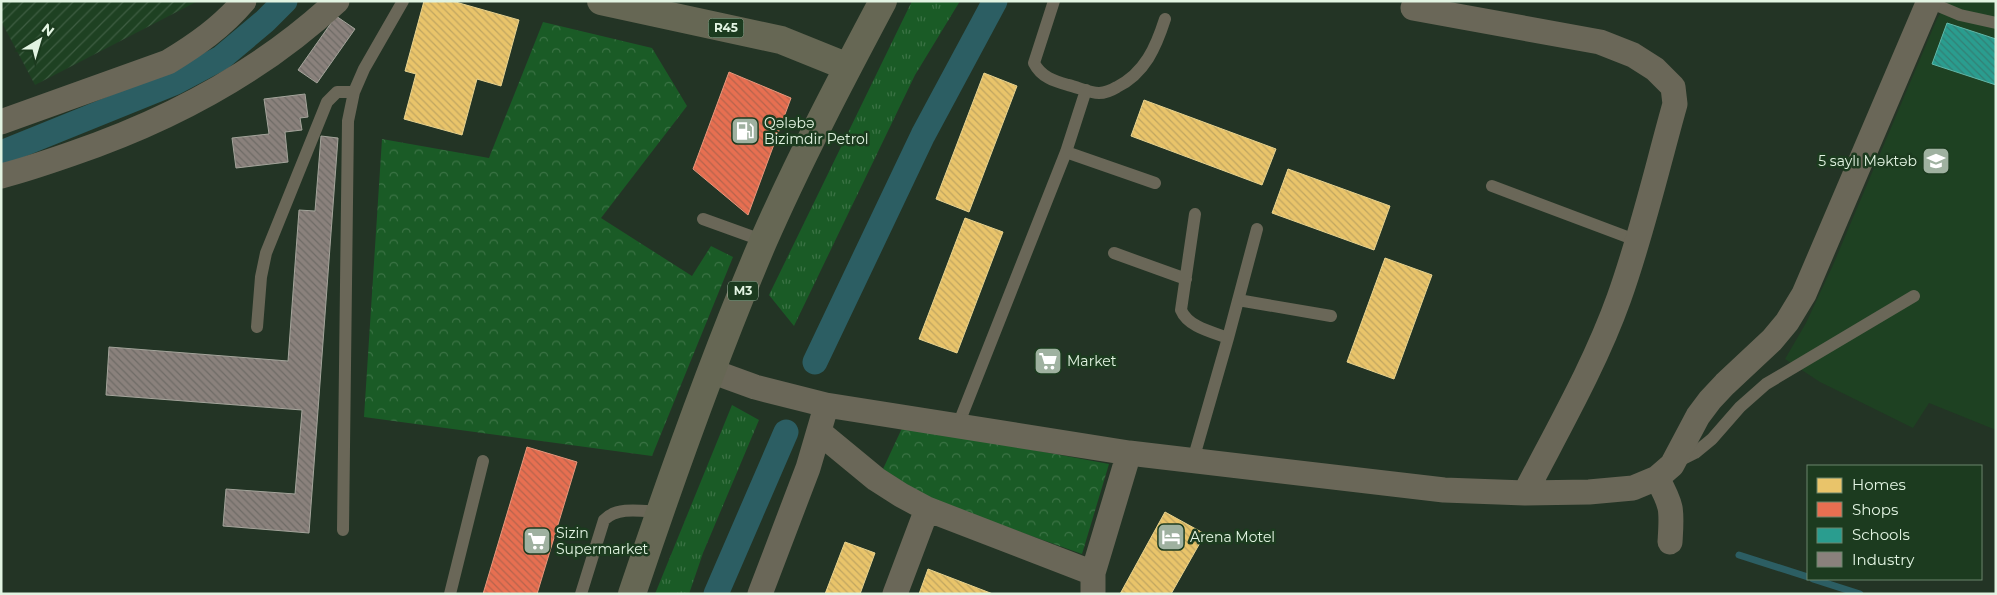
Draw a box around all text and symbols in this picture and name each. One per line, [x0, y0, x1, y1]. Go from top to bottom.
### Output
north arrow [15, 15, 65, 65]
road number: R45 [708, 18, 744, 38]
text: N [38, 19, 58, 40]
place label: Qələbə Bizimdir Petrol [764, 114, 869, 148]
fuel station icon: Qələbə Bizimdir Petrol [730, 116, 760, 146]
school or university icon: 5 saylı Məktəb [1921, 146, 1951, 176]
place label: 5 saylı Məktəb [1818, 152, 1917, 170]
road number: M3 [728, 282, 758, 300]
supermarket icon: Market [1033, 346, 1063, 376]
place label: Market [1067, 352, 1117, 370]
legend [1807, 465, 1982, 580]
text: Homes [1852, 475, 1906, 494]
text: Shops [1852, 500, 1898, 519]
hotel icon: Arena Motel [1156, 522, 1186, 552]
place label: Sizin Supermarket [556, 524, 649, 558]
text: Schools [1852, 525, 1910, 544]
supermarket icon: Sizin Supermarket [522, 526, 552, 556]
place label: Arena Motel [1190, 528, 1275, 546]
text: Industry [1852, 550, 1915, 569]

